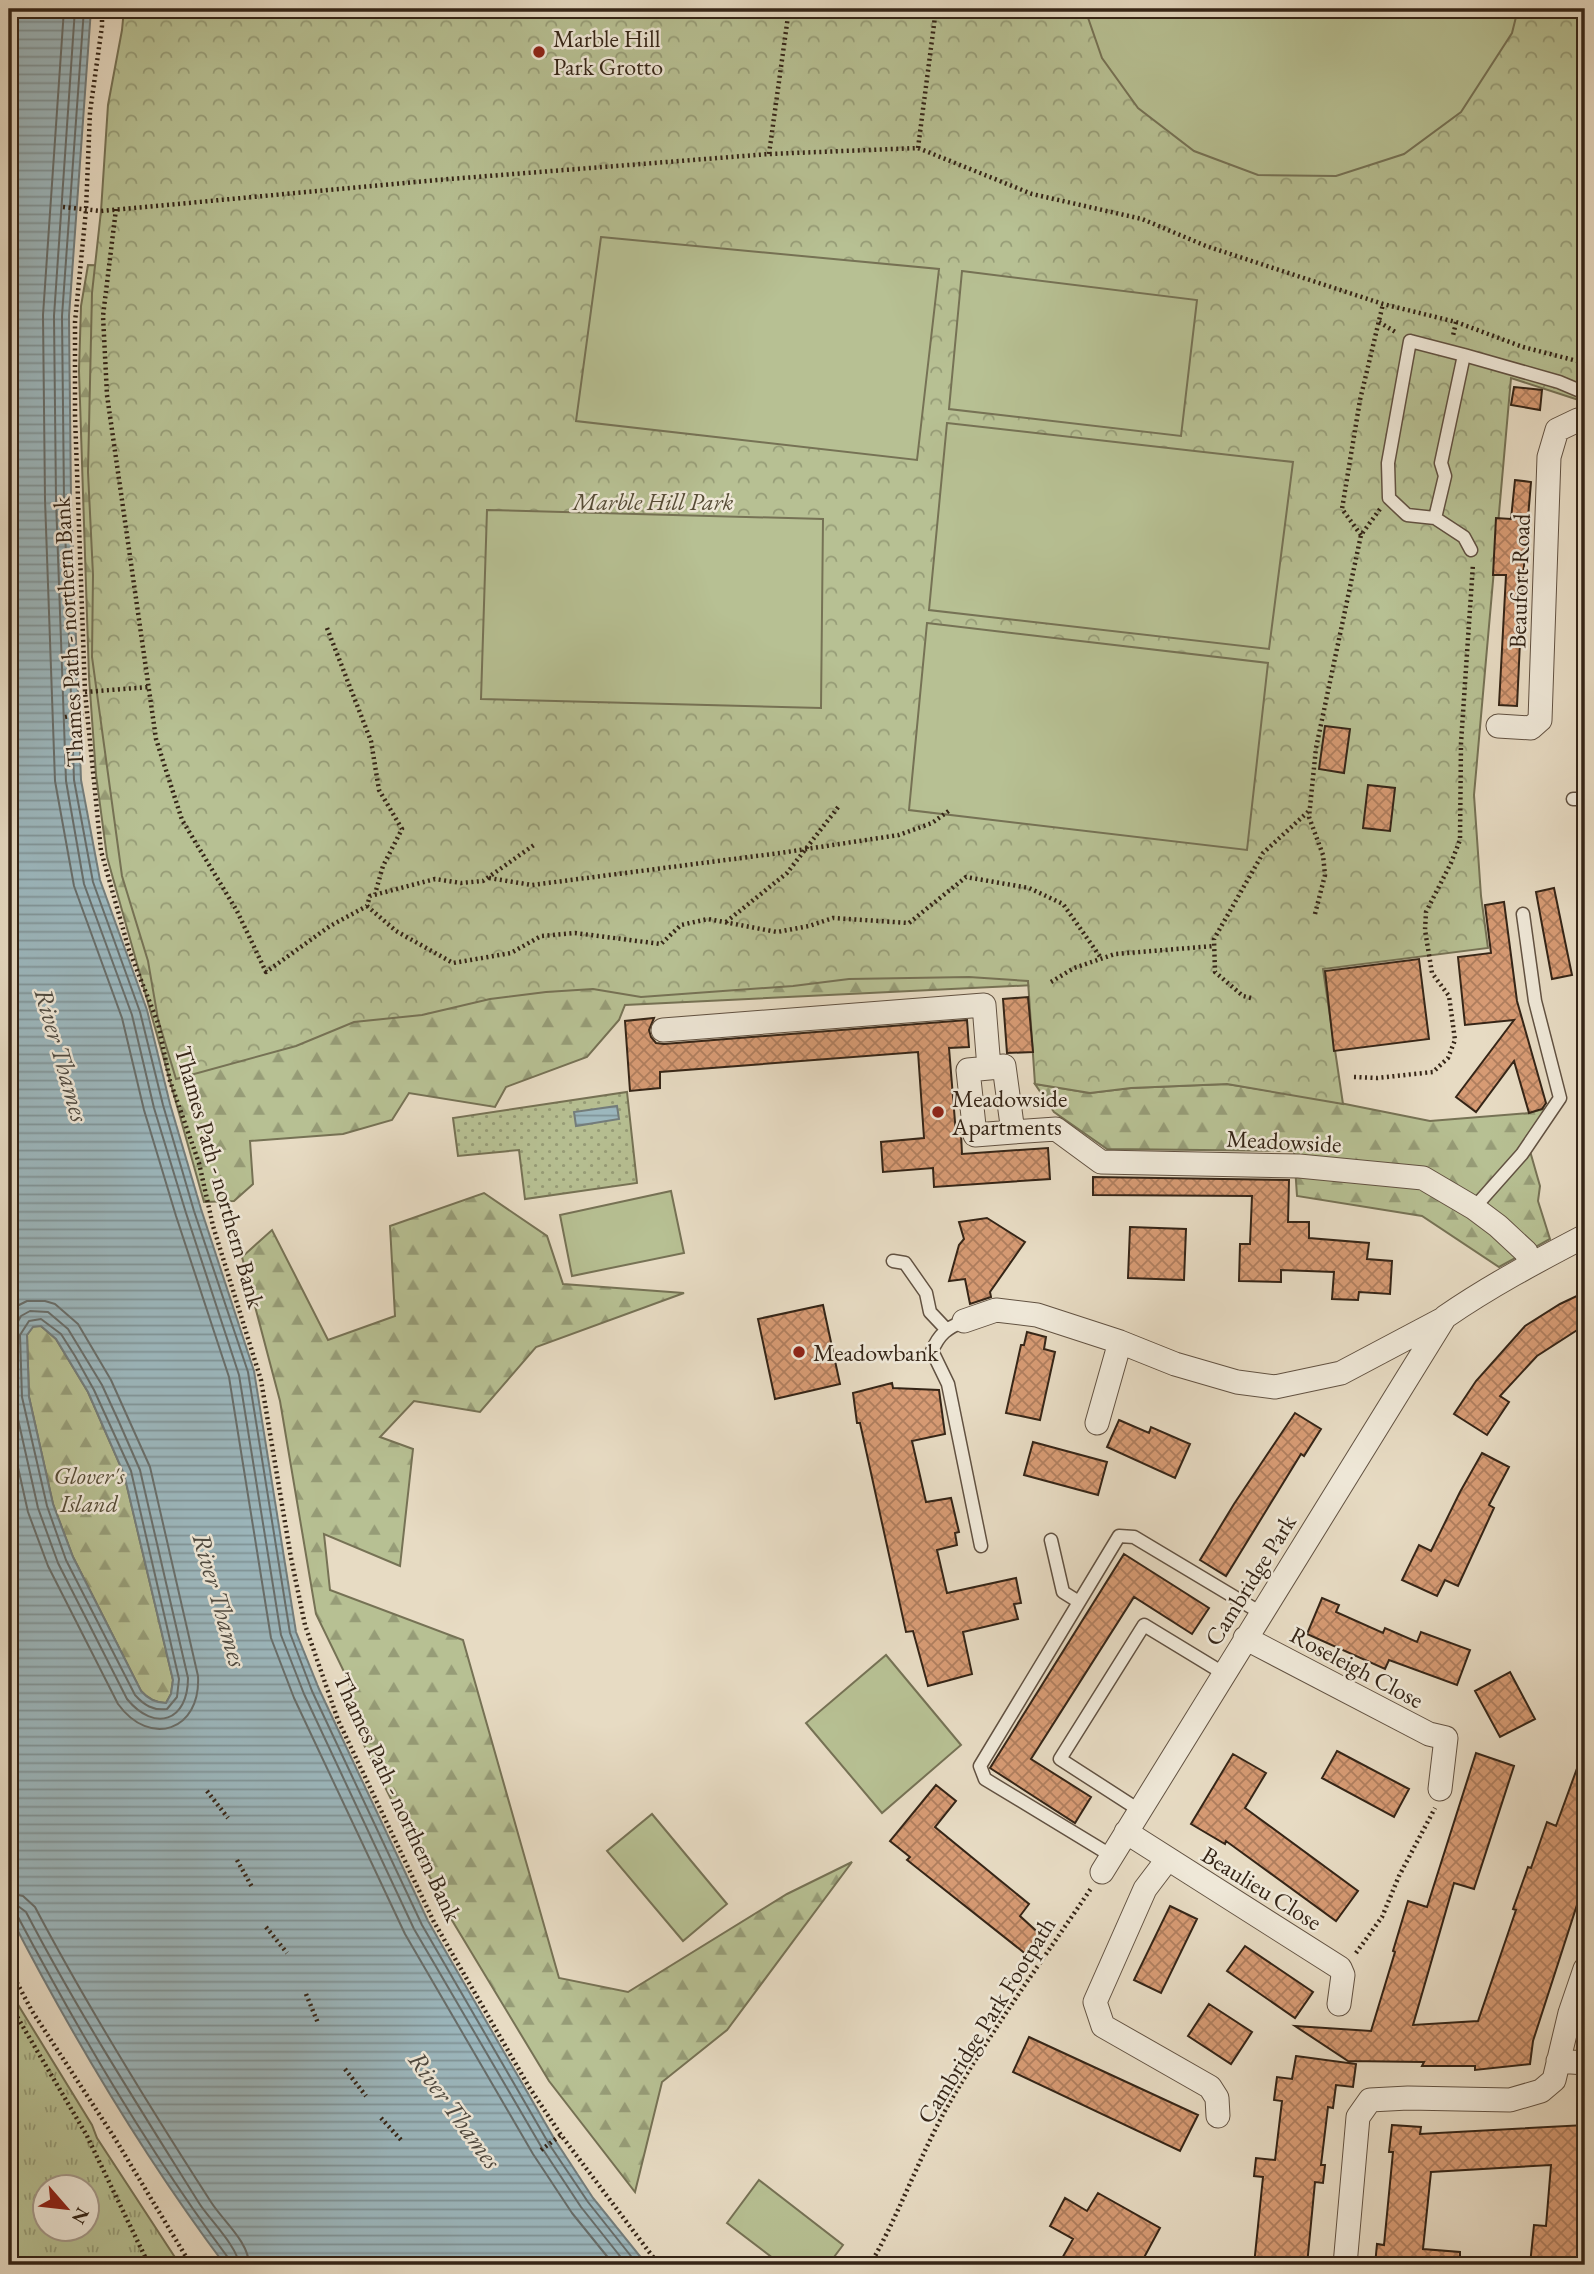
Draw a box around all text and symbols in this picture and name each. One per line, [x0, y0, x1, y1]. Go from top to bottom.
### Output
place label: Marble Hill Park Grotto [553, 23, 663, 82]
marker: Marble Hill Park Grotto [531, 44, 547, 60]
park label: Marble Hill Park [571, 486, 733, 517]
street label: Thames Path - northern Bank [45, 495, 91, 768]
street label: Beaufort Road [1501, 512, 1537, 649]
water label: River Thames [27, 984, 98, 1127]
street label: Thames Path - northern Bank [168, 1042, 272, 1312]
place label: Meadowside Apartments [951, 1083, 1067, 1142]
marker: Meadowside Apartments [930, 1104, 946, 1120]
street label: Meadowside [1226, 1123, 1342, 1159]
place label: Meadowbank [813, 1337, 939, 1368]
marker: Meadowbank [791, 1344, 807, 1360]
park label: Glover's Island [53, 1460, 125, 1519]
street label: Cambridge Park [1197, 1508, 1303, 1651]
water label: River Thames [185, 1529, 256, 1672]
street label: Roseleigh Close [1285, 1619, 1429, 1715]
street label: Thames Path - northern Bank [327, 1668, 470, 1927]
street label: Beaulieu Close [1196, 1839, 1328, 1937]
street label: Cambridge Park Footpath [910, 1911, 1062, 2129]
water label: River Thames [401, 2044, 510, 2176]
north arrow [32, 2172, 102, 2242]
text: N [66, 2203, 95, 2229]

